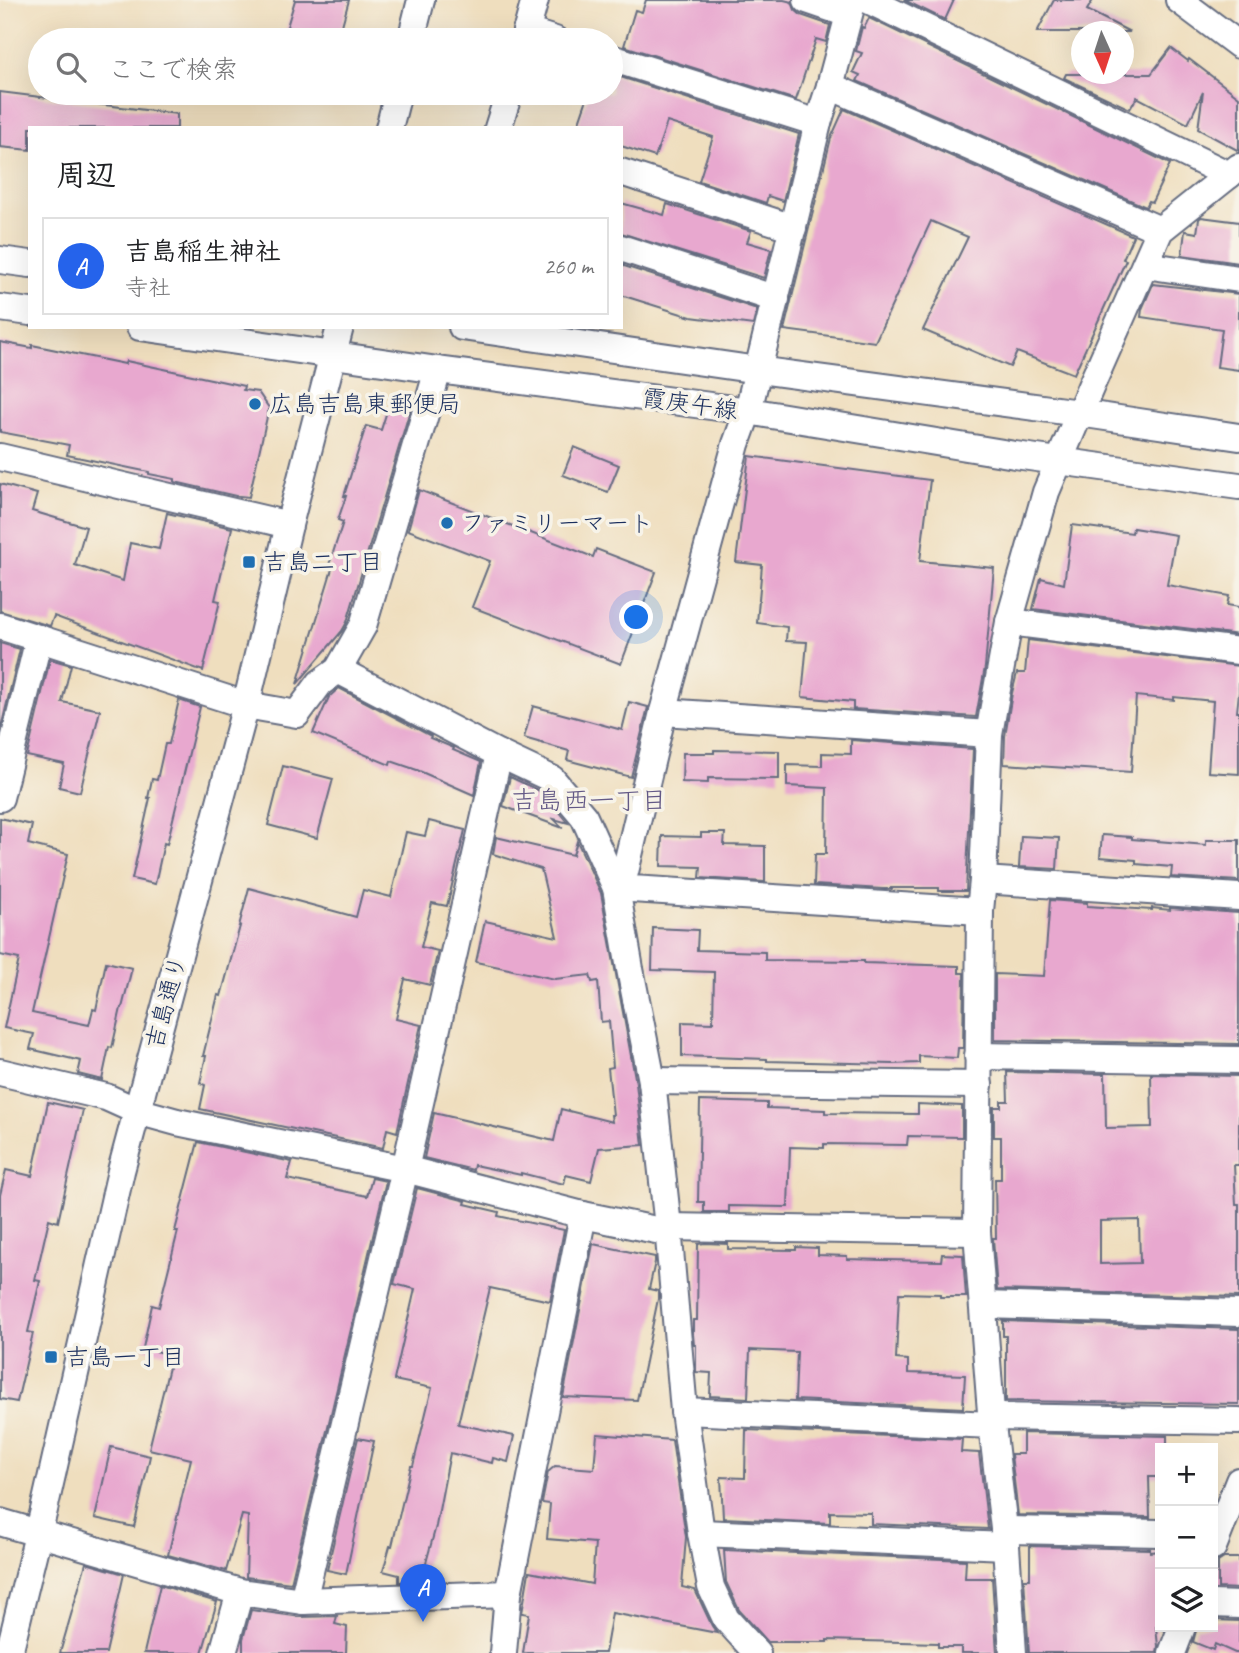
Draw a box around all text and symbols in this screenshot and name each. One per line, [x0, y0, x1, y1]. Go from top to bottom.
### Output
north arrow [1071, 21, 1134, 84]
search box [28, 28, 623, 105]
icon: search [52, 48, 90, 86]
text: ここで検索 [108, 53, 238, 86]
text: 周辺 [56, 156, 116, 194]
text: 吉島稲生神社 [125, 235, 281, 268]
text: A [75, 252, 87, 281]
text: 260 m [544, 252, 593, 281]
text: 寺社 [125, 273, 171, 302]
street label: 霞庚午線 [640, 382, 740, 426]
place label: 広島吉島東郵便局 [269, 389, 461, 419]
marker: 広島吉島東郵便局 [247, 396, 263, 412]
place label: ファミリーマート [461, 508, 653, 538]
marker: ファミリーマート [439, 515, 455, 531]
place label: 吉島二丁目 [263, 547, 383, 577]
marker: 吉島二丁目 [241, 554, 257, 570]
your location [619, 600, 653, 634]
district label: 吉島西一丁目 [511, 784, 667, 817]
street label: 吉島通り [139, 952, 193, 1052]
place label: 吉島一丁目 [65, 1342, 185, 1372]
marker: 吉島一丁目 [43, 1349, 59, 1365]
map controls [1155, 1443, 1218, 1632]
button: + [1155, 1443, 1218, 1506]
button: − [1155, 1506, 1218, 1569]
pin: A [400, 1564, 446, 1622]
button: layers [1155, 1569, 1218, 1632]

